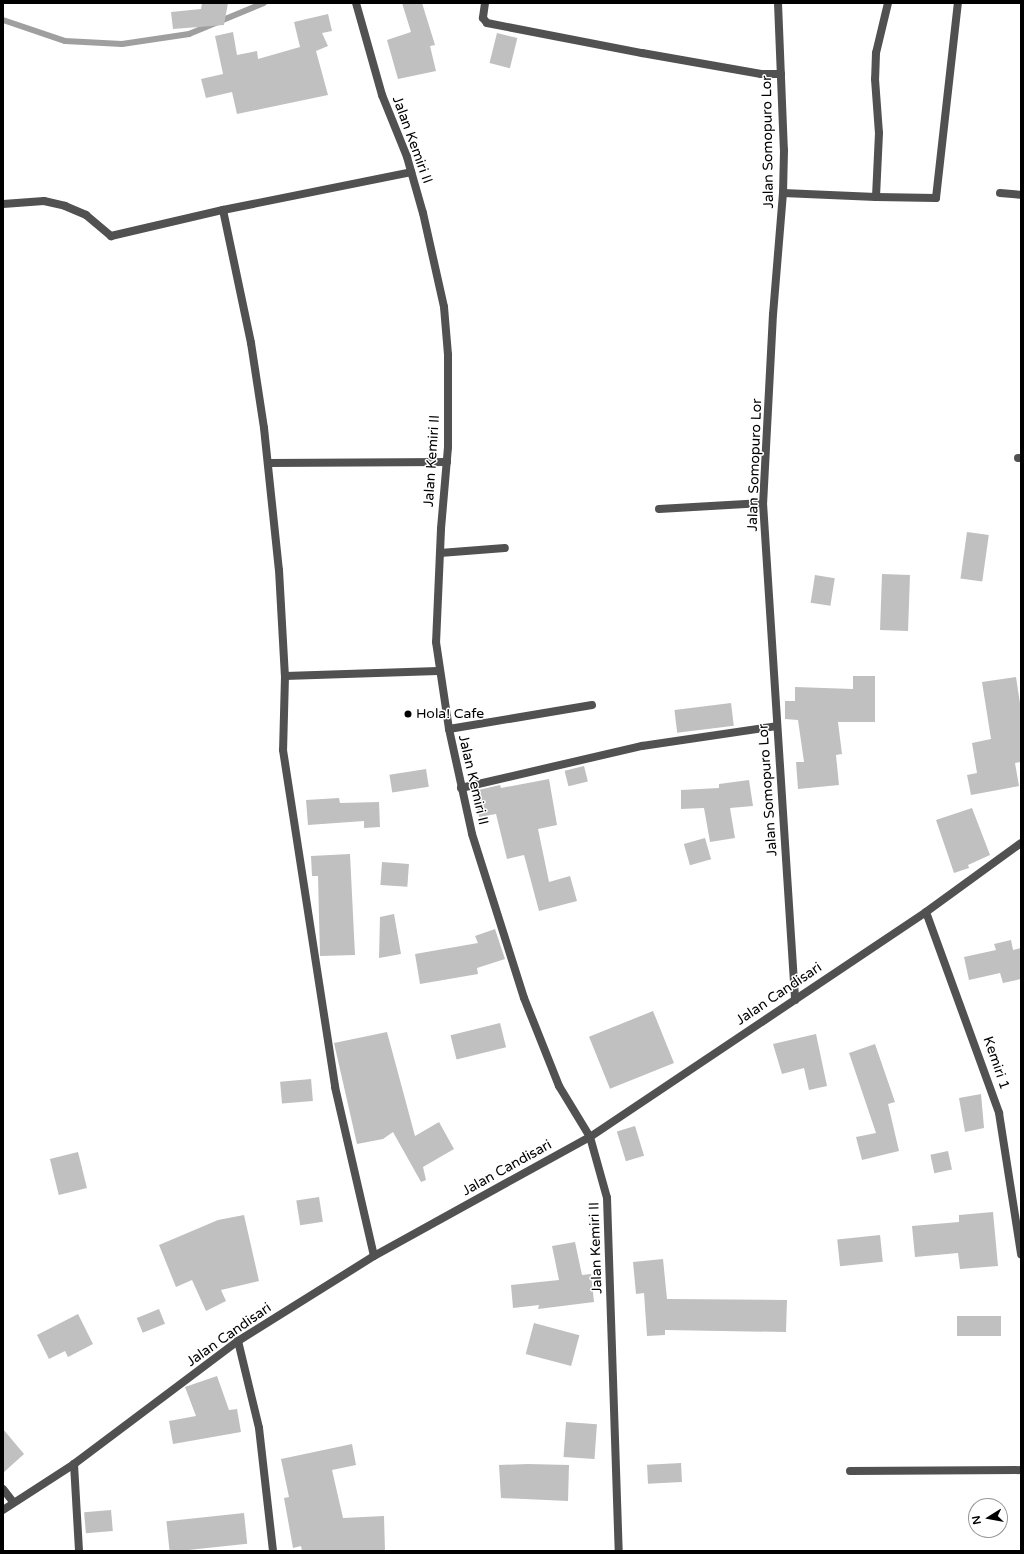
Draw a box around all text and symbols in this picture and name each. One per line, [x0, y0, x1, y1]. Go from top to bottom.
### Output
street label: Jalan Somopuro Lor [758, 75, 778, 209]
street label: Jalan Kemiri II [388, 94, 436, 186]
street label: Jalan Somopuro Lor [744, 398, 766, 532]
street label: Jalan Kemiri II [420, 415, 444, 507]
place label: Hola! Cafe [416, 706, 484, 722]
marker: Hola! Cafe [403, 709, 413, 719]
street label: Jalan Somopuro Lor [755, 723, 781, 857]
street label: Jalan Kemiri II [454, 733, 492, 827]
street label: Jalan Candisari [733, 959, 825, 1029]
street label: Kemiri 1 [979, 1034, 1013, 1092]
street label: Jalan Candisari [459, 1136, 555, 1200]
street label: Jalan Kemiri II [586, 1202, 606, 1294]
street label: Jalan Candisari [183, 1299, 275, 1371]
north arrow [968, 1498, 1008, 1538]
text: N [969, 1515, 984, 1526]

